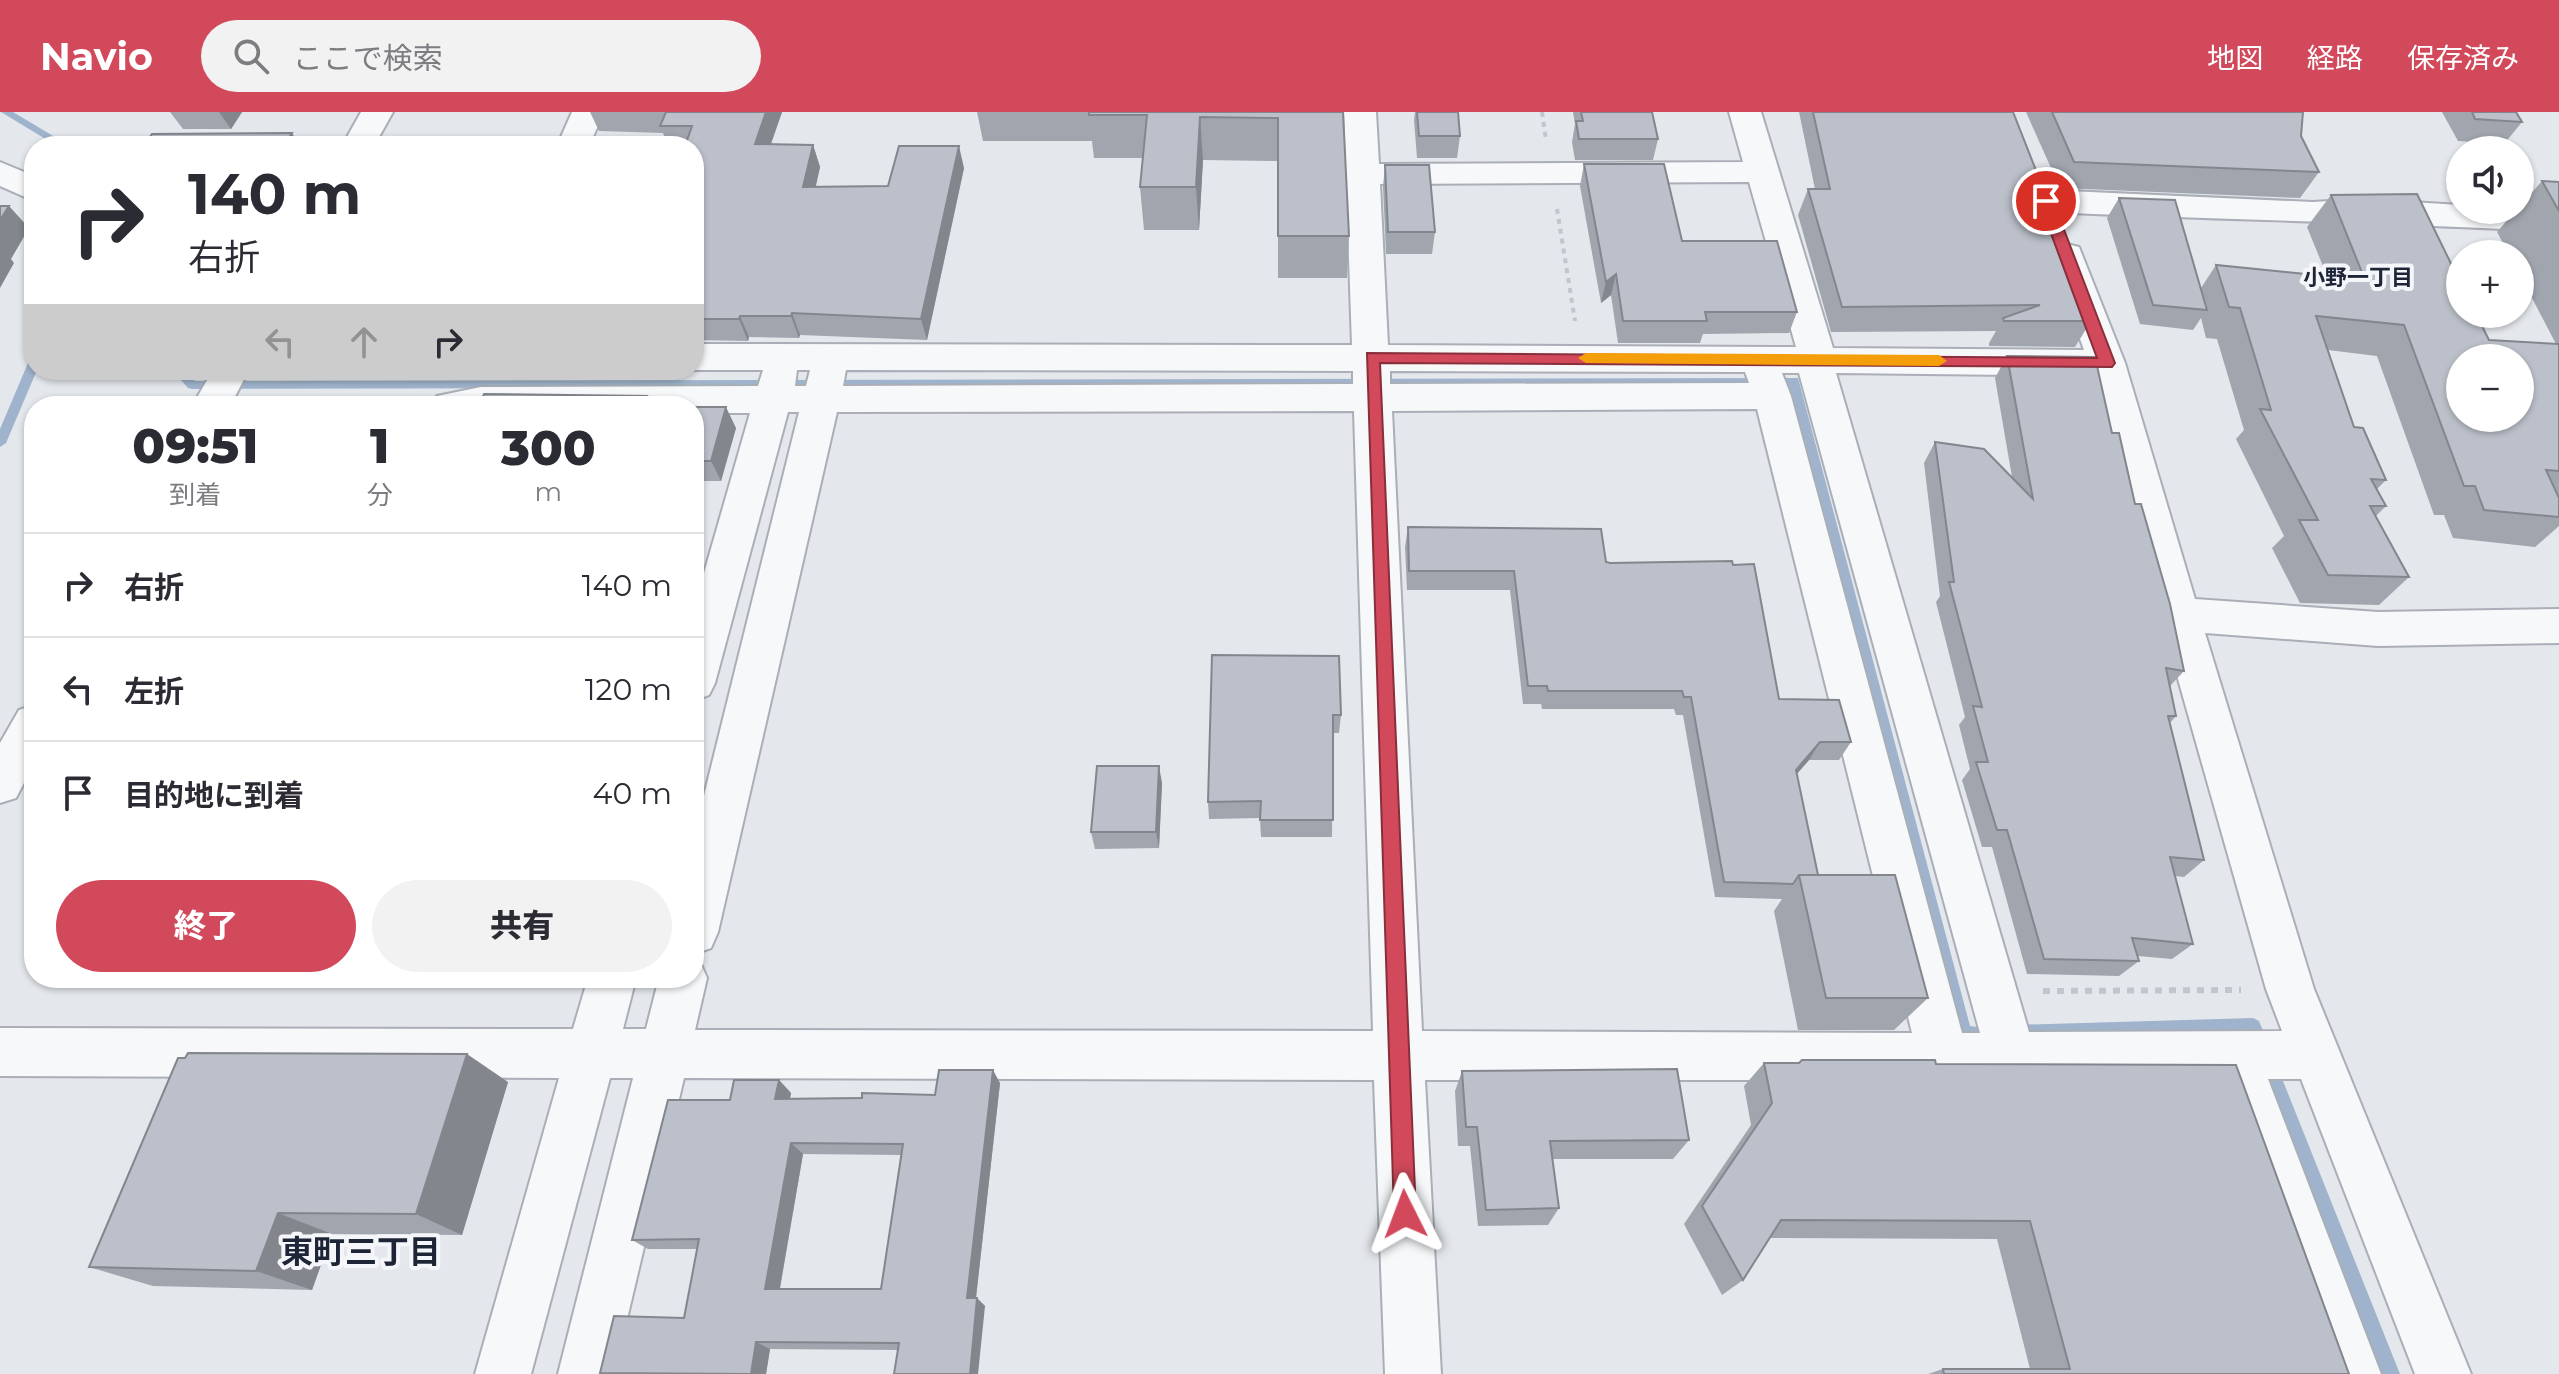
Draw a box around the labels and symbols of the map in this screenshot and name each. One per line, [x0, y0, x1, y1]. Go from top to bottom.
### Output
pin [2012, 167, 2080, 235]
district label: 小野一丁目 [2303, 264, 2413, 291]
position arrow [1363, 1172, 1447, 1256]
district label: 東町三丁目 [281, 1232, 441, 1271]

